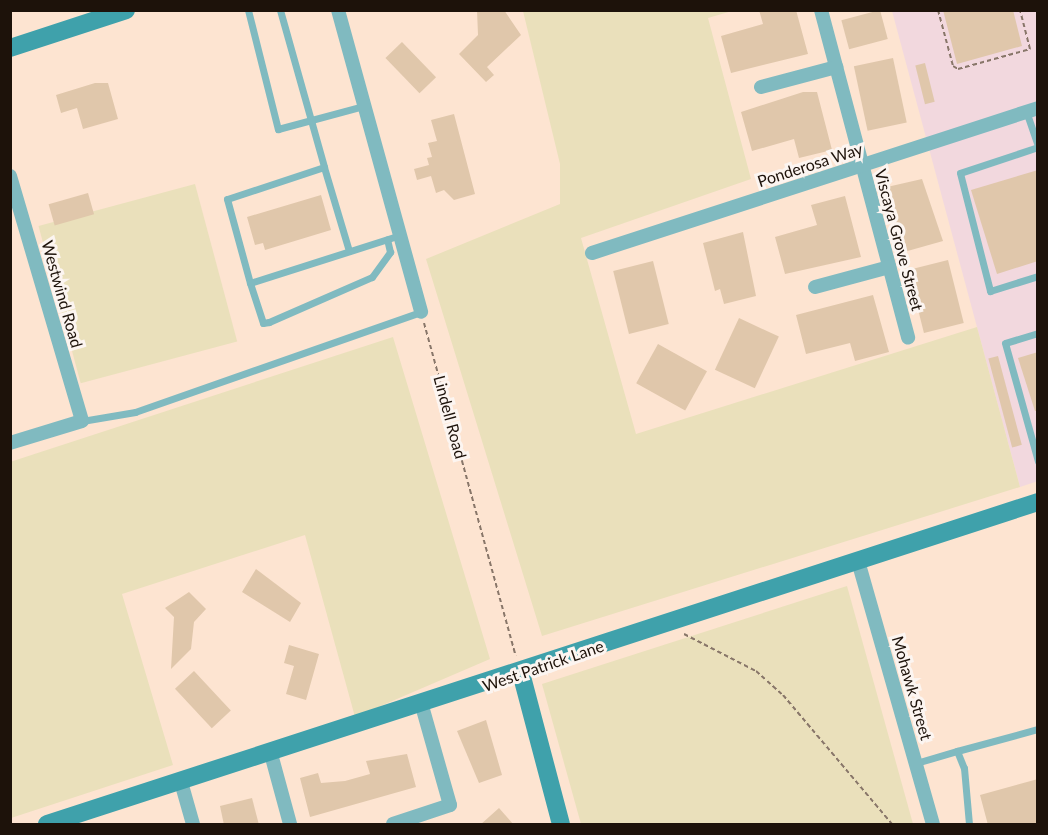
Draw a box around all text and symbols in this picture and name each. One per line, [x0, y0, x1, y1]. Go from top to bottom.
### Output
street label: Ponderosa Way [755, 139, 865, 191]
street label: Viscaya Grove Street [871, 167, 927, 313]
street label: Westwind Road [38, 238, 86, 350]
street label: Lindell Road [430, 373, 470, 461]
street label: Mohawk Street [888, 634, 936, 742]
street label: West Patrick Lane [480, 636, 606, 696]

